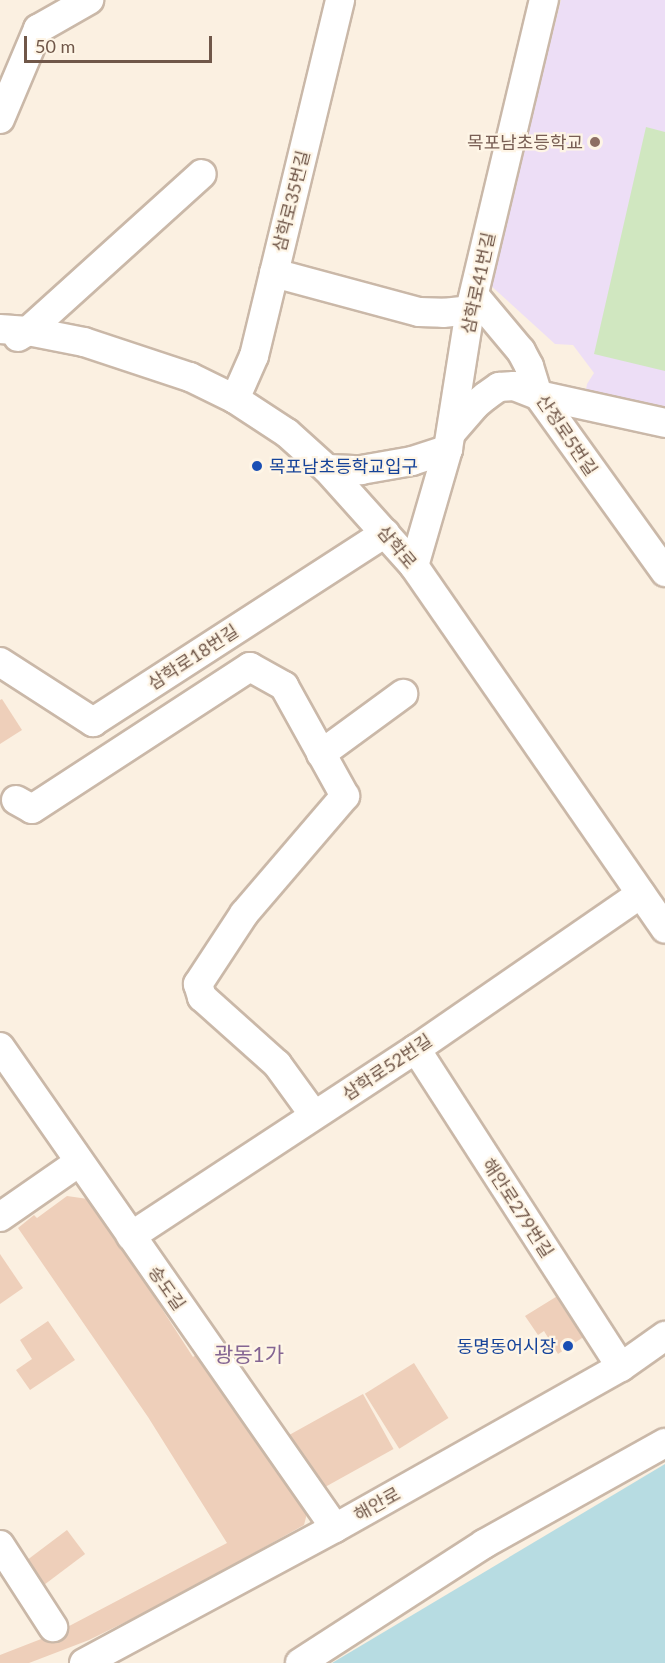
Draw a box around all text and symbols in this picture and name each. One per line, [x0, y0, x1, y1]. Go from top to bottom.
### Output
scale bar [27, 24, 214, 62]
text: 50 m [35, 35, 75, 57]
place label: 목포남초등학교 [467, 131, 583, 153]
marker: 목포남초등학교 [588, 135, 602, 149]
street label: 삼학로35번길 [268, 148, 314, 254]
street label: 삼학로41번길 [457, 230, 499, 336]
street label: 산정로5번길 [532, 390, 602, 480]
place label: 목포남초등학교입구 [269, 455, 418, 477]
marker: 목포남초등학교입구 [250, 459, 264, 473]
street label: 삼학로 [373, 521, 421, 573]
street label: 삼학로18번길 [144, 620, 242, 694]
street label: 삼학로52번길 [338, 1029, 436, 1105]
street label: 해안로279번길 [478, 1154, 558, 1262]
street label: 송도길 [144, 1261, 190, 1315]
place label: 동명동어시장 [457, 1335, 556, 1357]
marker: 동명동어시장 [561, 1339, 575, 1353]
district label: 광동1가 [214, 1341, 284, 1367]
street label: 해안로 [350, 1483, 404, 1525]

